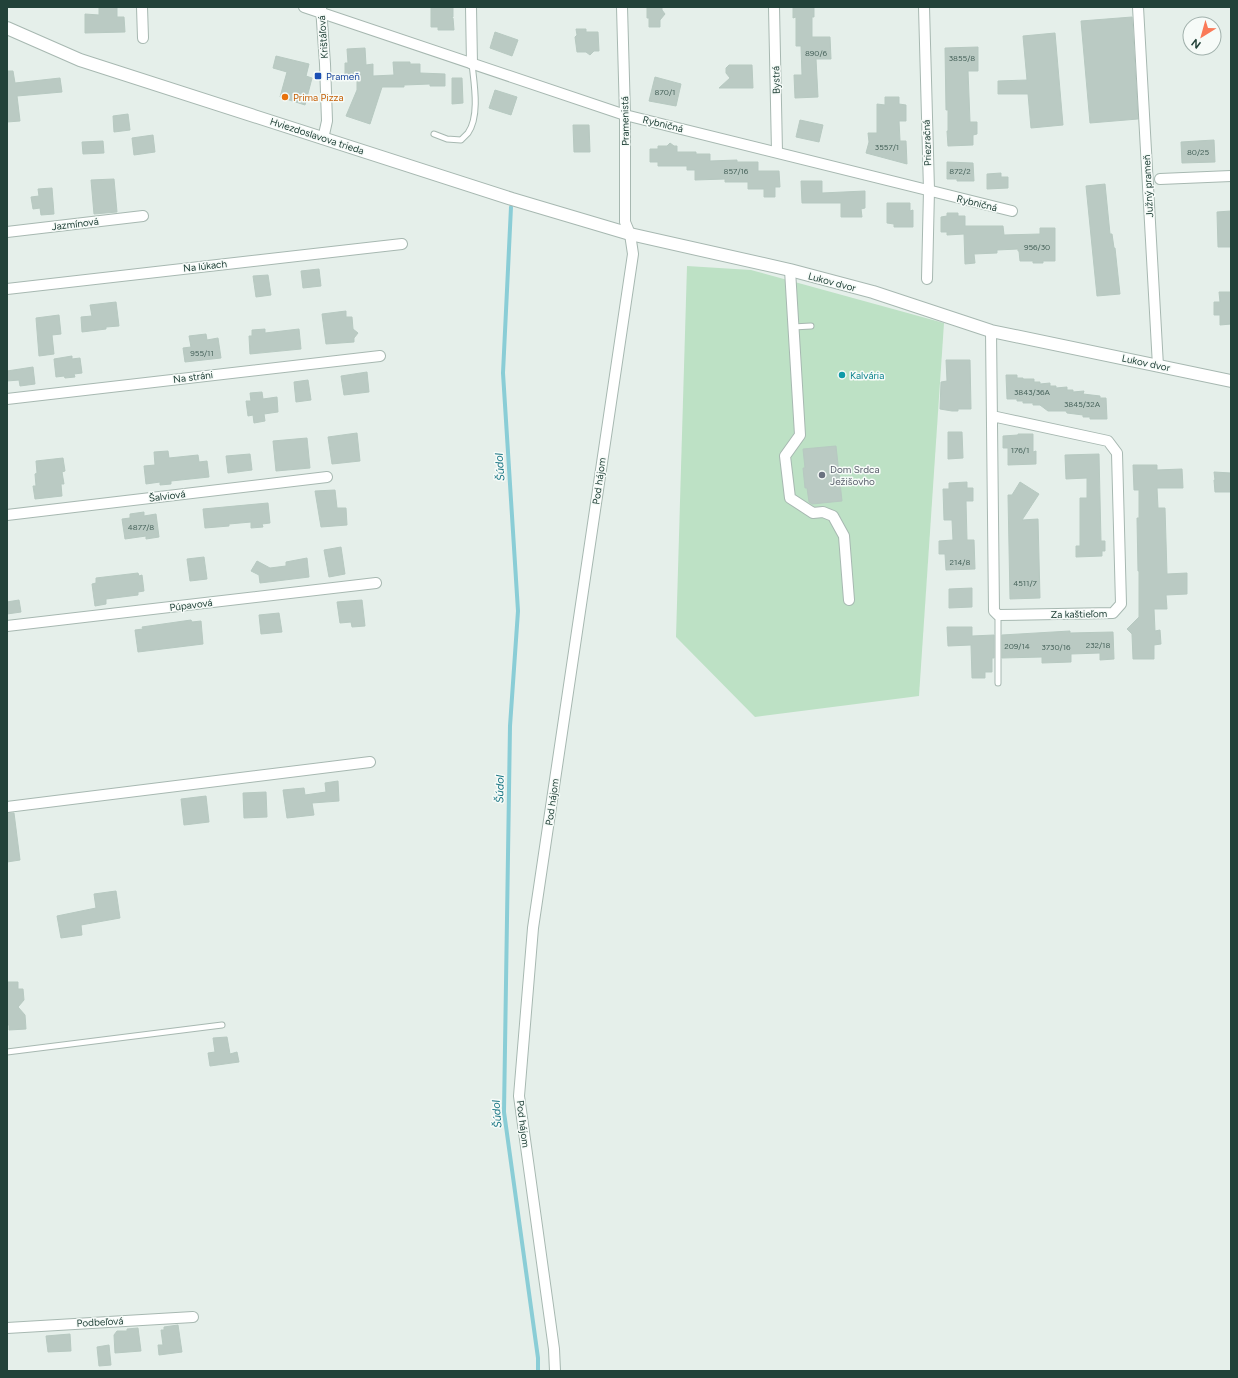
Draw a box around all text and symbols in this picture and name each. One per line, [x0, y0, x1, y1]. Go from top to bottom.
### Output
street label: Krištáľová [315, 15, 331, 59]
north arrow [1182, 16, 1222, 56]
text: N [1189, 36, 1204, 51]
house number: 890/6 [805, 48, 828, 58]
house number: 3855/8 [949, 53, 975, 63]
street label: Bystrá [769, 66, 783, 94]
place label: Prameň [326, 70, 360, 83]
marker: Prameň [313, 71, 323, 81]
house number: 870/1 [655, 87, 675, 97]
place label: Prima Pizza [293, 91, 344, 104]
marker: Prima Pizza [280, 92, 290, 102]
street label: Pramenistá [618, 96, 632, 146]
street label: Rybničná [641, 113, 685, 135]
street label: Hviezdoslavova trieda [268, 115, 366, 157]
street label: Priezračná [920, 120, 934, 166]
house number: 3557/1 [875, 142, 899, 152]
house number: 80/25 [1187, 147, 1210, 157]
street label: Južný prameň [1140, 154, 1156, 218]
house number: 857/16 [724, 166, 749, 176]
house number: 872/2 [949, 166, 971, 176]
street label: Rybničná [955, 192, 999, 214]
street label: Jazmínová [51, 215, 99, 233]
house number: 956/30 [1024, 242, 1050, 252]
street label: Na lúkach [182, 257, 228, 275]
street label: Lukov dvor [807, 269, 858, 295]
house number: 955/11 [190, 348, 214, 358]
street label: Lukov dvor [1121, 352, 1172, 375]
street label: Na stráni [172, 368, 214, 386]
place label: Kalvária [850, 369, 884, 382]
marker: Kalvária [837, 370, 847, 380]
house number: 3843/36A [1014, 387, 1051, 397]
house number: 3845/32A [1064, 399, 1101, 409]
house number: 176/1 [1011, 445, 1029, 455]
water label: Šúdol [491, 452, 507, 482]
street label: Pod hájom [589, 457, 609, 505]
place label: Dom Srdca Ježišovho [830, 463, 880, 488]
marker: Dom Srdca Ježišovho [817, 470, 827, 480]
street label: Šalviová [148, 487, 186, 505]
house number: 4877/8 [128, 522, 154, 532]
house number: 214/8 [950, 557, 970, 567]
house number: 4511/7 [1013, 578, 1037, 588]
street label: Púpavová [169, 596, 213, 614]
street label: Za kaštieľom [1051, 607, 1107, 621]
house number: 232/18 [1086, 640, 1110, 650]
house number: 209/14 [1004, 641, 1030, 651]
house number: 3730/16 [1041, 642, 1071, 652]
water label: Šúdol [492, 774, 507, 803]
street label: Pod hájom [542, 778, 562, 826]
water label: Šúdol [488, 1099, 504, 1129]
street label: Pod hájom [514, 1100, 532, 1148]
street label: Podbeľová [76, 1314, 124, 1330]

